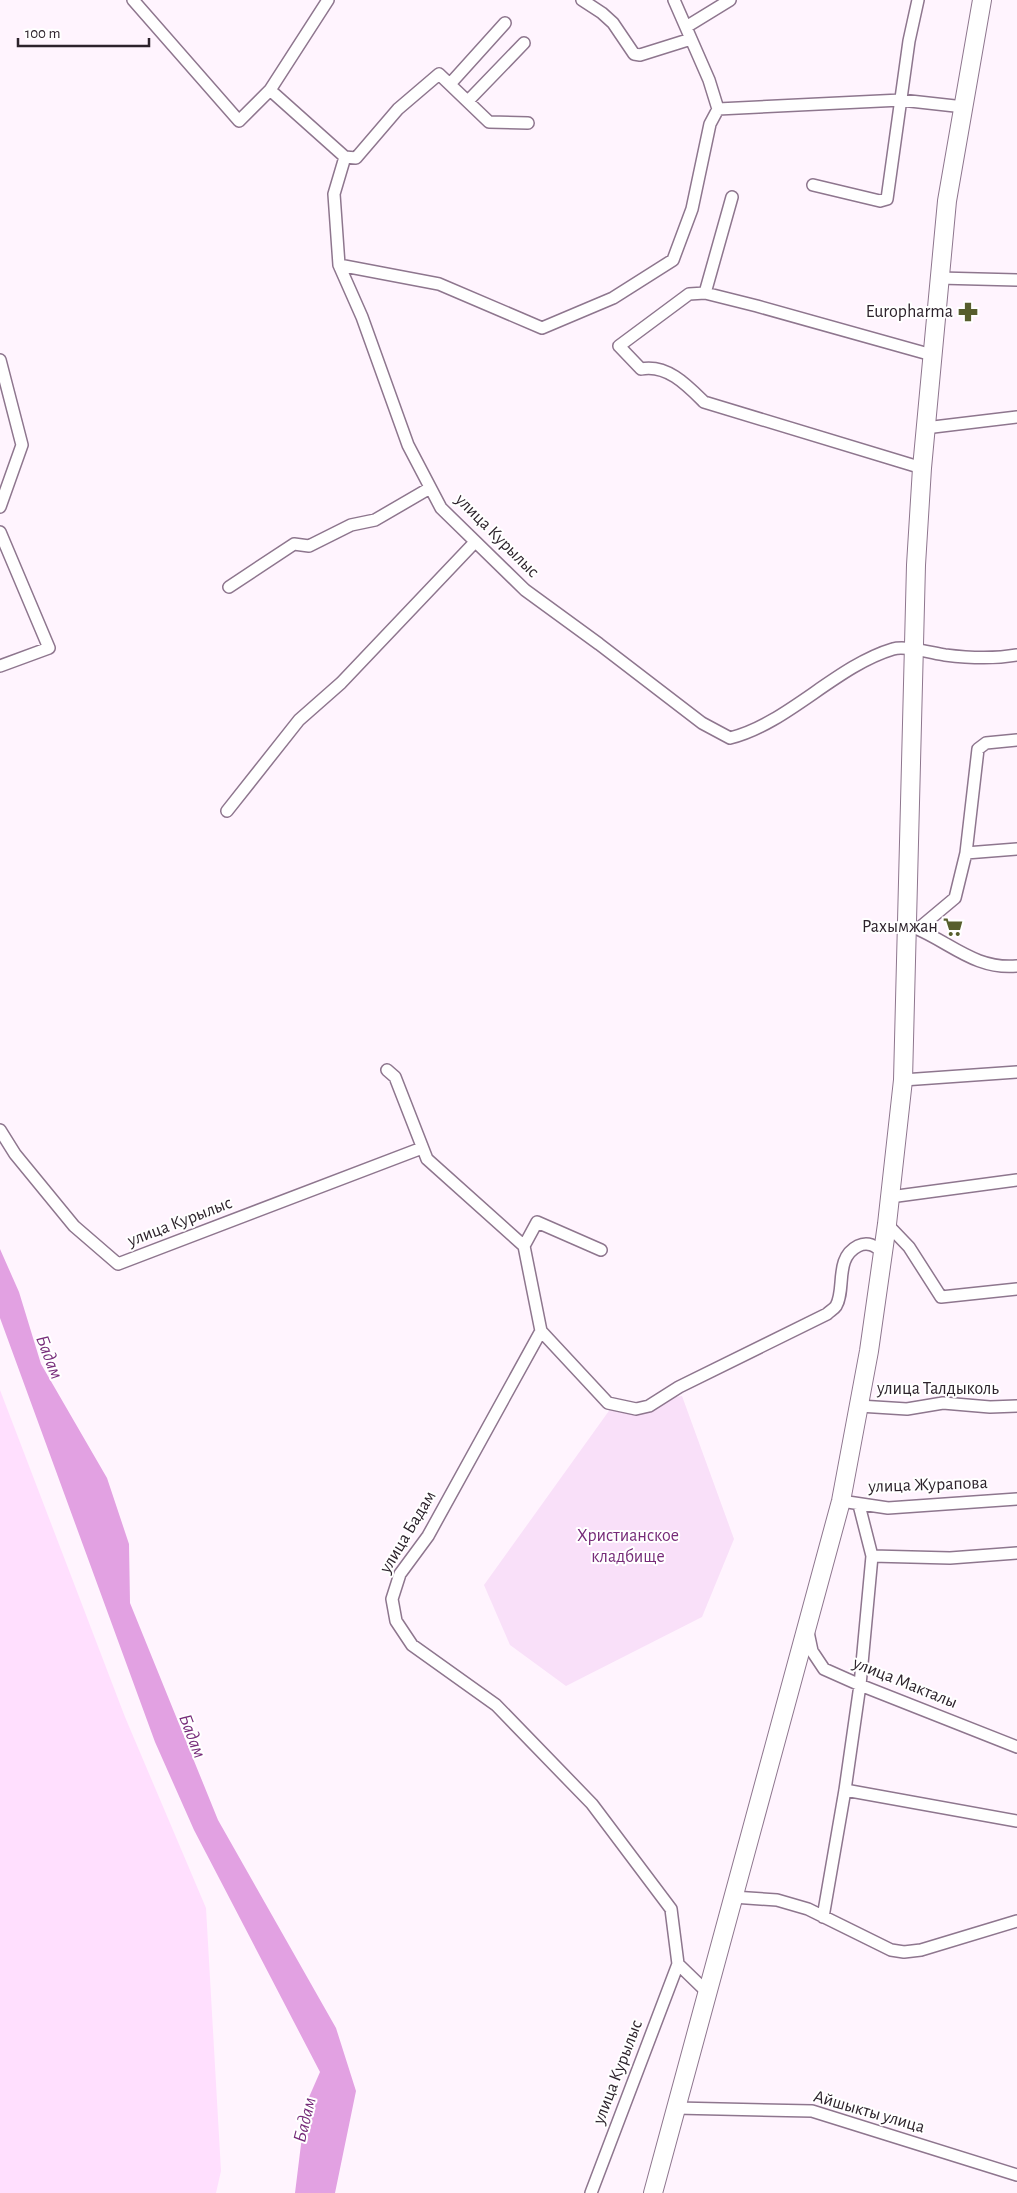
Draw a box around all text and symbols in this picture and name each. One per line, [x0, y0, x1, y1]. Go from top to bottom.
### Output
scale bar [18, 15, 149, 47]
text: 100 m [25, 26, 60, 41]
pharmacy icon: Europharma [957, 301, 979, 323]
place label: Europharma [866, 303, 953, 321]
street label: улица Курылыс [451, 490, 542, 581]
supermarket icon: Рахымжан [942, 916, 964, 938]
place label: Рахымжан [862, 918, 938, 936]
street label: улица Курылыс [124, 1194, 235, 1251]
water label: Бадам [32, 1332, 66, 1382]
street label: улица Талдыколь [876, 1380, 999, 1398]
street label: улица Журапова [867, 1474, 988, 1496]
street label: улица Бадам [376, 1488, 440, 1577]
park label: Христианское кладбище [577, 1527, 679, 1566]
street label: улица Макталы [849, 1654, 960, 1712]
water label: Бадам [175, 1711, 209, 1761]
street label: улица Курылыс [589, 2017, 646, 2128]
street label: Айшыкты улица [811, 2088, 927, 2136]
water label: Бадам [290, 2096, 320, 2144]

